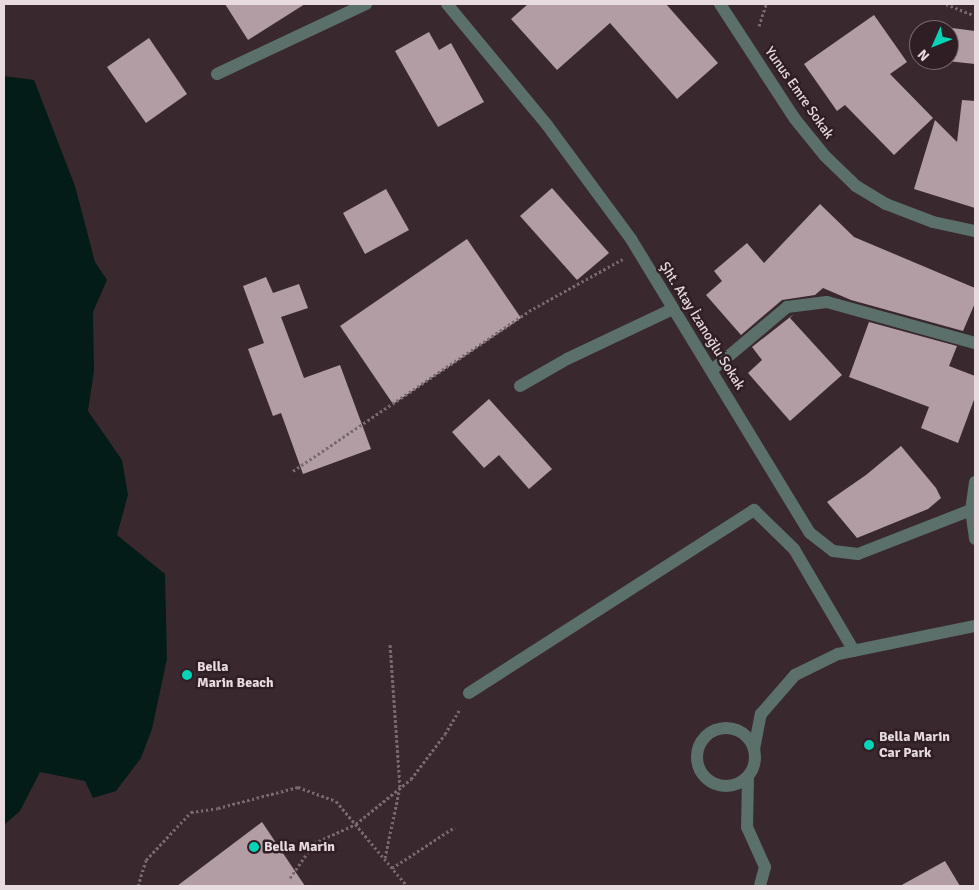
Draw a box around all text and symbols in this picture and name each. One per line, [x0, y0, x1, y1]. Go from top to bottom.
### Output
north arrow [909, 20, 959, 70]
street label: Yunus Emre Sokak [761, 44, 837, 142]
text: N [914, 46, 933, 64]
street label: Şht. Atay İzanoğlu Sokak [656, 259, 748, 393]
place label: Bella Marin Beach [197, 659, 274, 692]
marker: Bella Marin Beach [181, 669, 193, 681]
place label: Bella Marin Car Park [879, 729, 950, 762]
marker: Bella Marin Car Park [863, 739, 875, 751]
place label: Bella Marin [264, 839, 335, 855]
marker: Bella Marin [248, 841, 260, 853]

